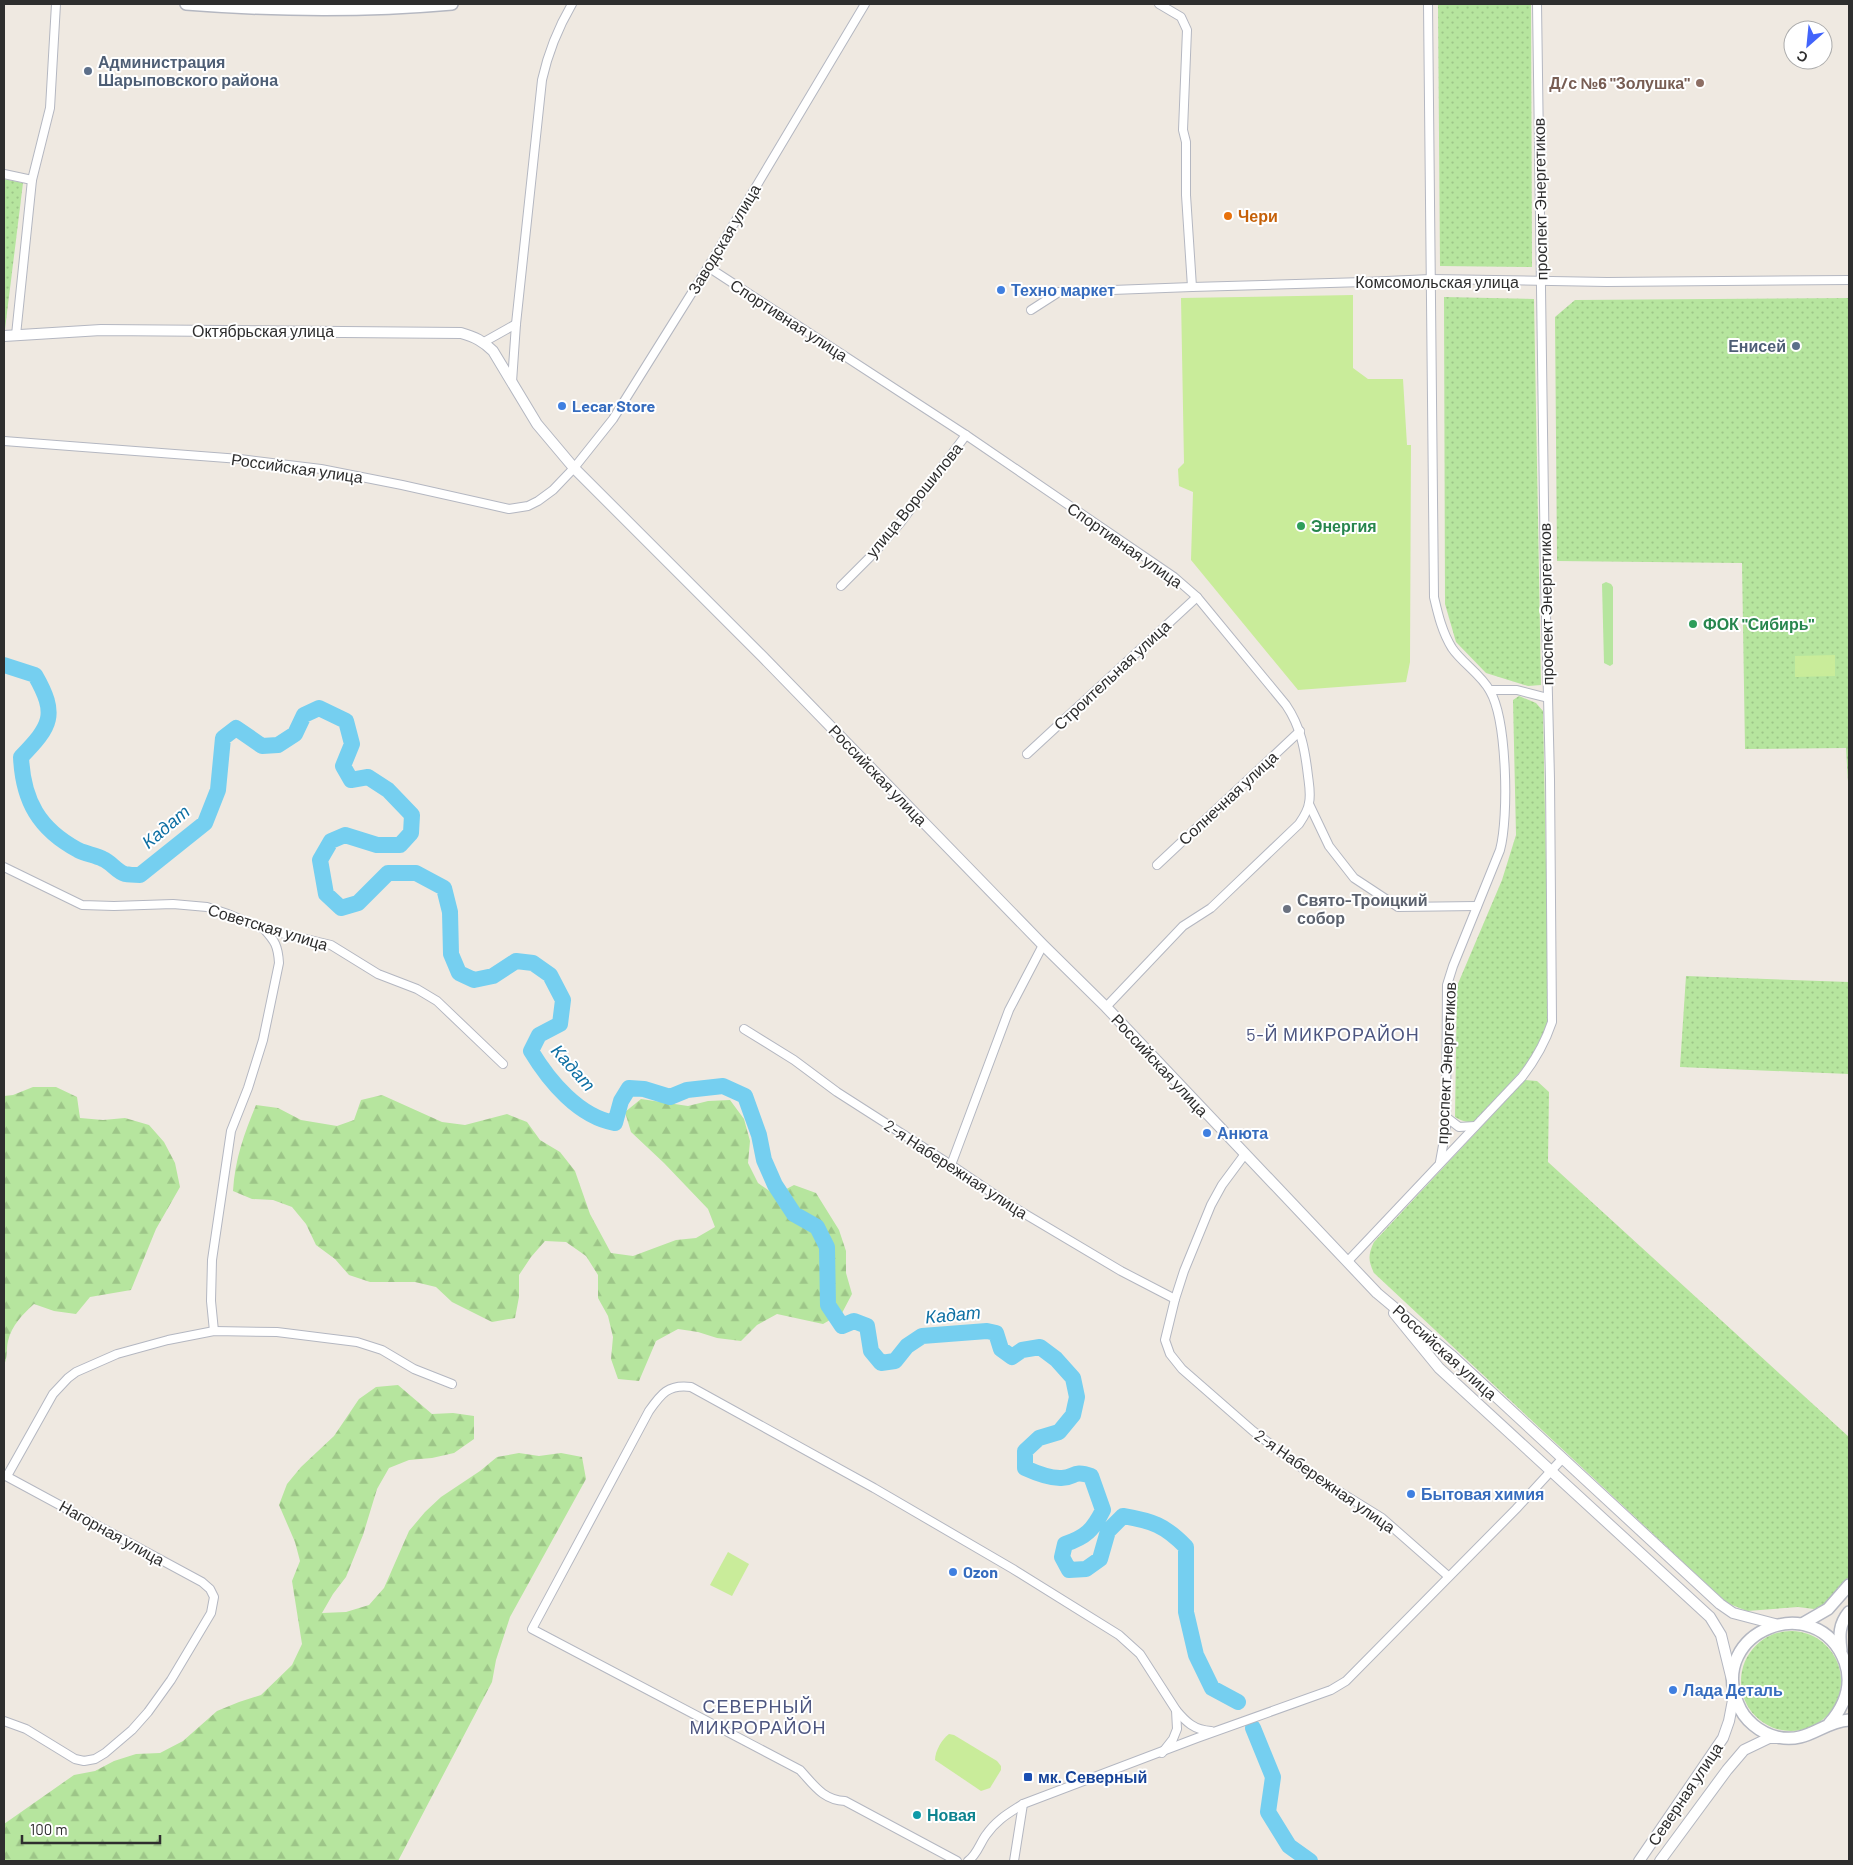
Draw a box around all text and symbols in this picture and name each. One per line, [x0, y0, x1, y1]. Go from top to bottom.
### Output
north arrow [1783, 20, 1833, 70]
text: С [1794, 47, 1810, 67]
place label: Администрация Шарыповского района [98, 52, 278, 89]
marker: Администрация Шарыповского района [82, 65, 94, 77]
place label: Д/с №6 "Золушка" [1549, 73, 1690, 92]
marker: Д/с №6 "Золушка" [1694, 77, 1706, 89]
street label: проспект Энергетиков [1529, 118, 1550, 280]
street label: Заводская улица [683, 180, 764, 297]
place label: Чери [1238, 206, 1278, 225]
marker: Чери [1222, 210, 1234, 222]
street label: Комсомольская улица [1355, 272, 1519, 291]
street label: Спортивная улица [727, 275, 852, 365]
place label: Техно маркет [1011, 280, 1115, 299]
marker: Техно маркет [995, 284, 1007, 296]
street label: Октябрьская улица [192, 321, 334, 340]
place label: Енисей [1728, 336, 1786, 355]
marker: Енисей [1790, 340, 1802, 352]
place label: Lecar Store [572, 396, 656, 415]
marker: Lecar Store [556, 400, 568, 412]
street label: улица Ворошилова [862, 438, 966, 561]
street label: Российская улица [230, 449, 364, 486]
street label: Спортивная улица [1064, 498, 1187, 591]
place label: Энергия [1311, 516, 1377, 535]
marker: Энергия [1295, 520, 1307, 532]
street label: проспект Энергетиков [1535, 523, 1556, 685]
place label: ФОК "Сибирь" [1703, 614, 1815, 633]
street label: Строительная улица [1049, 616, 1174, 734]
marker: ФОК "Сибирь" [1687, 618, 1699, 630]
street label: Российская улица [825, 720, 931, 829]
street label: Солнечная улица [1174, 747, 1281, 848]
water label: Кадат [137, 800, 194, 853]
place label: Свято-Троицкий собор [1297, 890, 1428, 927]
street label: Советская улица [206, 899, 330, 954]
marker: Свято-Троицкий собор [1281, 903, 1293, 915]
street label: проспект Энергетиков [1432, 981, 1459, 1145]
street label: Российская улица [1108, 1010, 1213, 1120]
district label: 5-Й МИКРОРАЙОН [1246, 1023, 1420, 1045]
water label: Кадат [547, 1039, 601, 1095]
street label: 2-я Набережная улица [881, 1115, 1032, 1222]
place label: Анюта [1217, 1123, 1268, 1142]
marker: Анюта [1201, 1127, 1213, 1139]
street label: Российская улица [1390, 1300, 1501, 1403]
water label: Кадат [924, 1301, 982, 1327]
street label: 2-я Набережная улица [1251, 1425, 1399, 1536]
place label: Бытовая химия [1421, 1484, 1544, 1503]
marker: Бытовая химия [1405, 1488, 1417, 1500]
street label: Нагорная улица [56, 1496, 168, 1569]
place label: Ozon [963, 1562, 998, 1581]
marker: Ozon [947, 1566, 959, 1578]
place label: Лада Деталь [1683, 1680, 1783, 1699]
marker: Лада Деталь [1667, 1684, 1679, 1696]
district label: СЕВЕРНЫЙ МИКРОРАЙОН [690, 1695, 826, 1738]
street label: Северная улица [1643, 1739, 1726, 1849]
place label: мк. Северный [1038, 1767, 1147, 1786]
marker: мк. Северный [1022, 1771, 1034, 1783]
place label: Новая [927, 1805, 976, 1824]
marker: Новая [911, 1809, 923, 1821]
scale bar [22, 1812, 160, 1844]
text: 100 m [30, 1820, 68, 1838]

